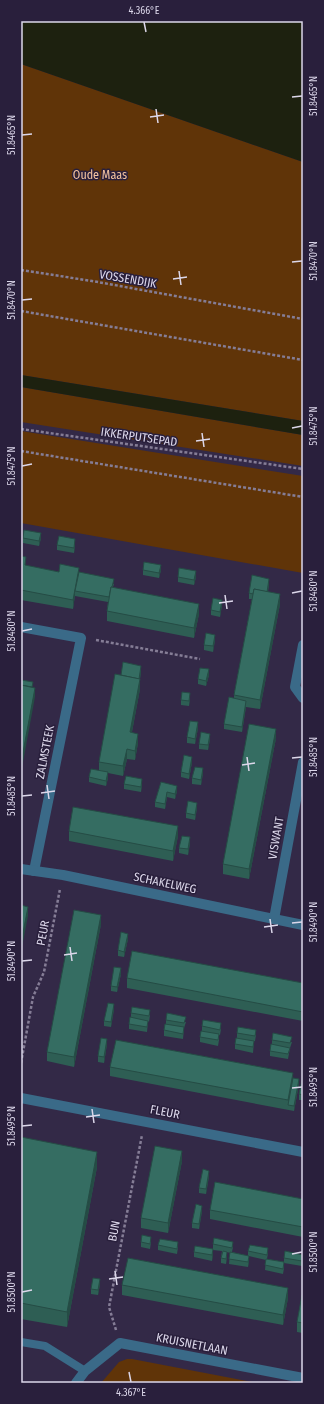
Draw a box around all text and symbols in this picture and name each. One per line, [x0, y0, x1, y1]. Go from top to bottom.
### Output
text: 4.366°E [129, 5, 160, 17]
text: 51.8465°N [308, 76, 320, 116]
text: 51.8465°N [6, 115, 18, 155]
park label: Oude Maas [73, 168, 127, 182]
text: 51.8470°N [308, 241, 320, 281]
street label: VOSSENDIJK [98, 267, 158, 291]
text: 51.8470°N [6, 280, 18, 320]
text: 51.8475°N [308, 407, 320, 445]
street label: IKKERPUTSEPAD [100, 425, 178, 449]
text: 51.8475°N [6, 447, 18, 485]
text: 51.8480°N [308, 571, 320, 611]
text: 51.8480°N [6, 611, 18, 651]
street label: ZALMSTEEK [33, 723, 57, 780]
text: 51.8485°N [308, 737, 320, 777]
text: 51.8485°N [6, 776, 18, 816]
street label: VISWANT [265, 815, 287, 861]
street label: SCHAKELWEG [132, 870, 198, 897]
text: 51.8490°N [308, 902, 320, 942]
street label: PEUR [34, 919, 52, 947]
text: 51.8490°N [6, 941, 18, 981]
text: 51.8495°N [308, 1067, 320, 1107]
street label: FLEUR [149, 1102, 181, 1122]
text: 51.8495°N [6, 1106, 18, 1146]
street label: BUN [105, 1219, 123, 1243]
text: 51.8500°N [308, 1232, 320, 1272]
text: 51.8500°N [6, 1272, 18, 1312]
street label: KRUISNETLAAN [155, 1330, 229, 1358]
text: 4.367°E [116, 1387, 146, 1399]

